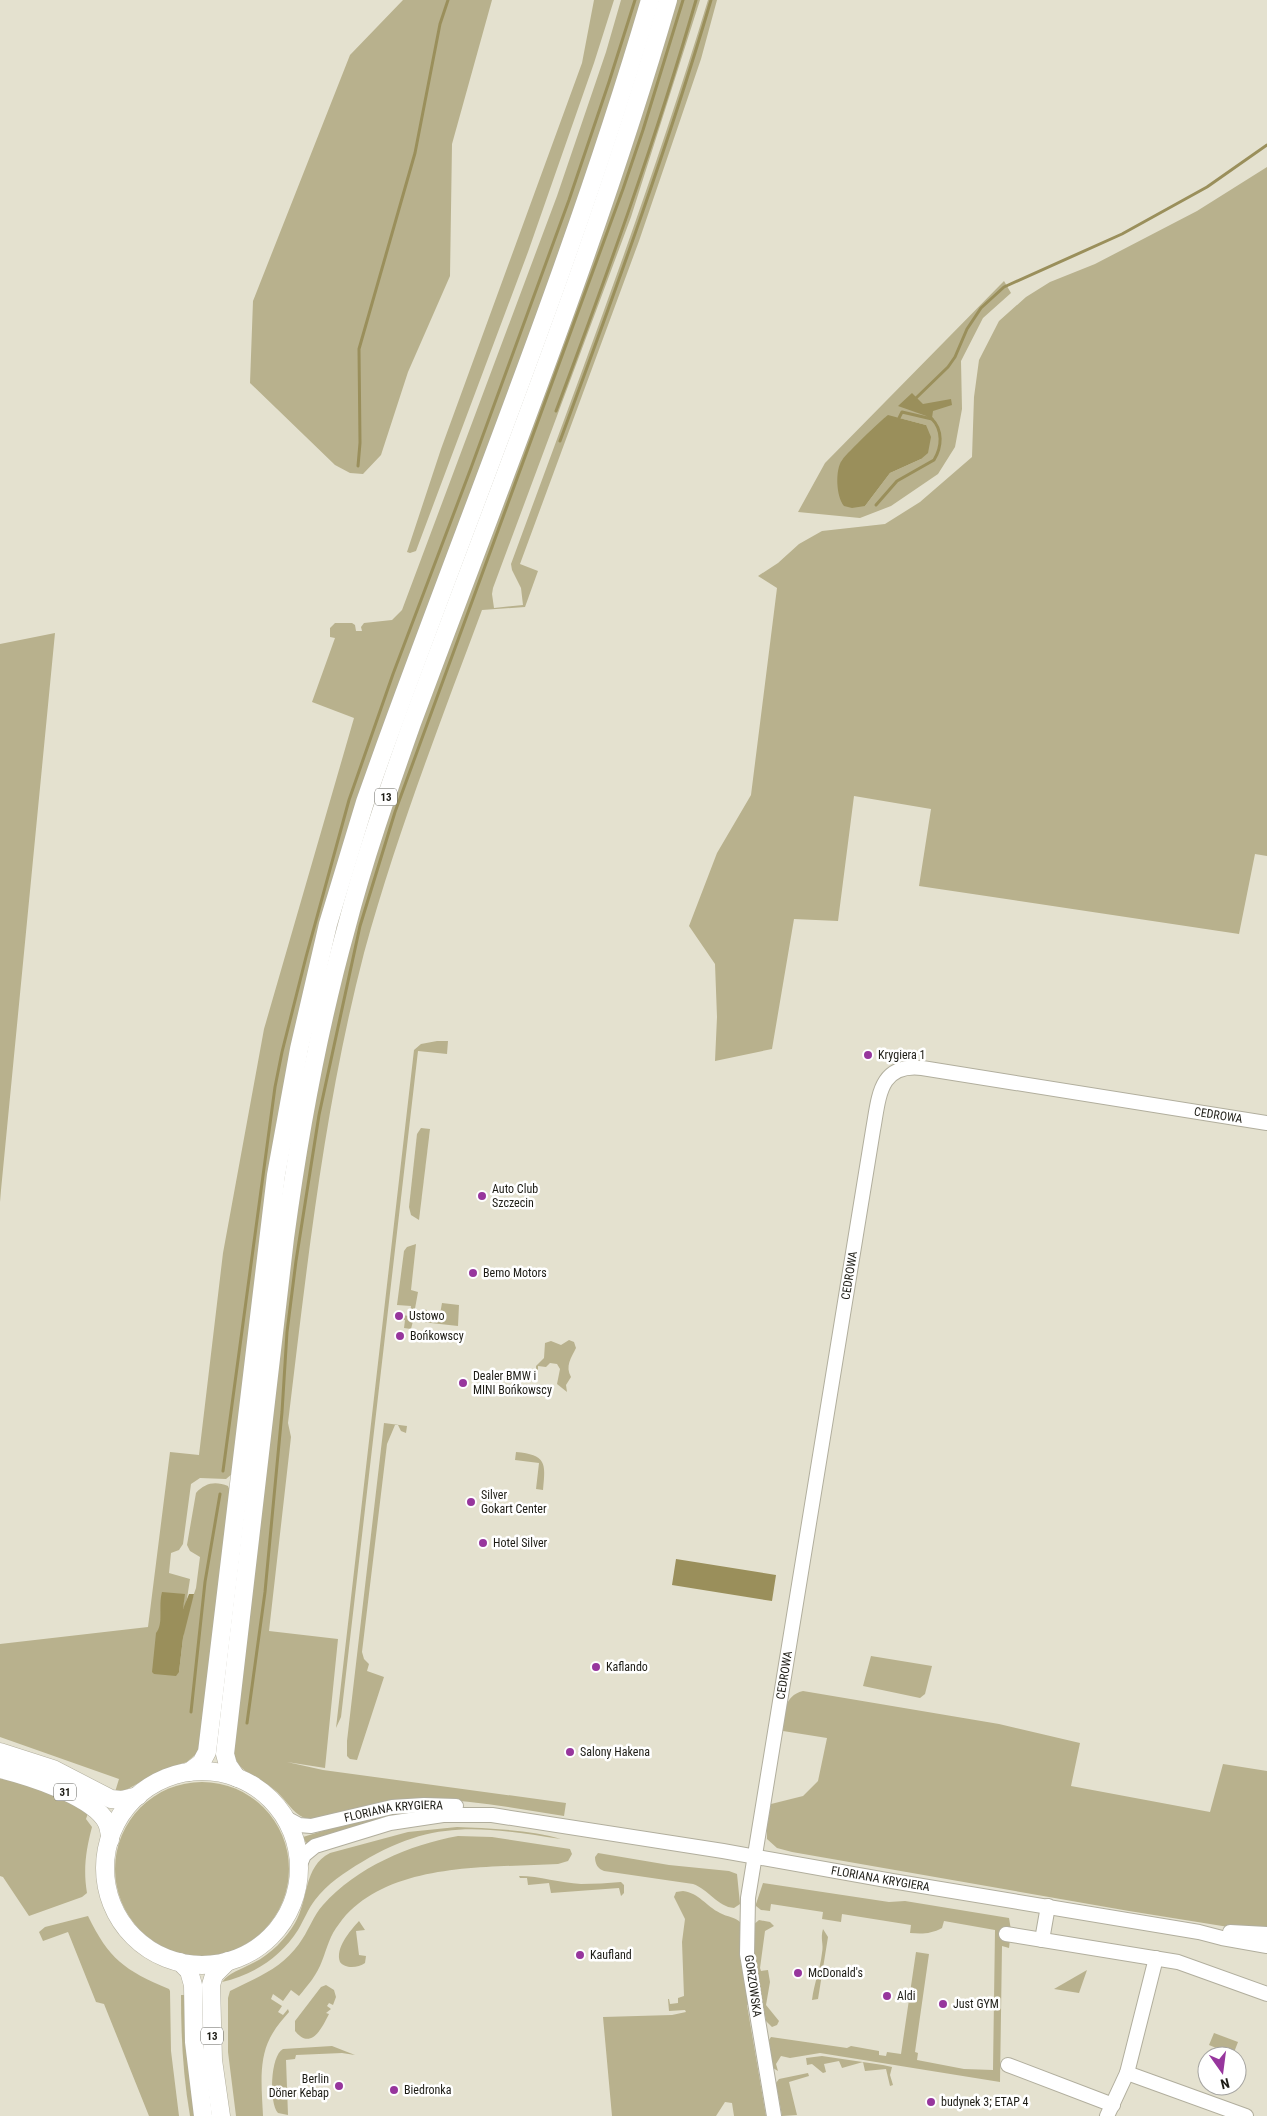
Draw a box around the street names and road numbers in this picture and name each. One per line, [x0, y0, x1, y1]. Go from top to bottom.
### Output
road number: 13 [375, 789, 397, 806]
street label: CEDROWA [1193, 1104, 1244, 1126]
street label: CEDROWA [838, 1250, 860, 1301]
street label: CEDROWA [773, 1650, 795, 1701]
road number: 31 [54, 1784, 76, 1800]
street label: FLORIANA KRYGIERA [343, 1798, 443, 1825]
street label: FLORIANA KRYGIERA [830, 1863, 931, 1894]
street label: GORZOWSKA [742, 1954, 764, 2018]
road number: 13 [201, 2028, 223, 2044]

